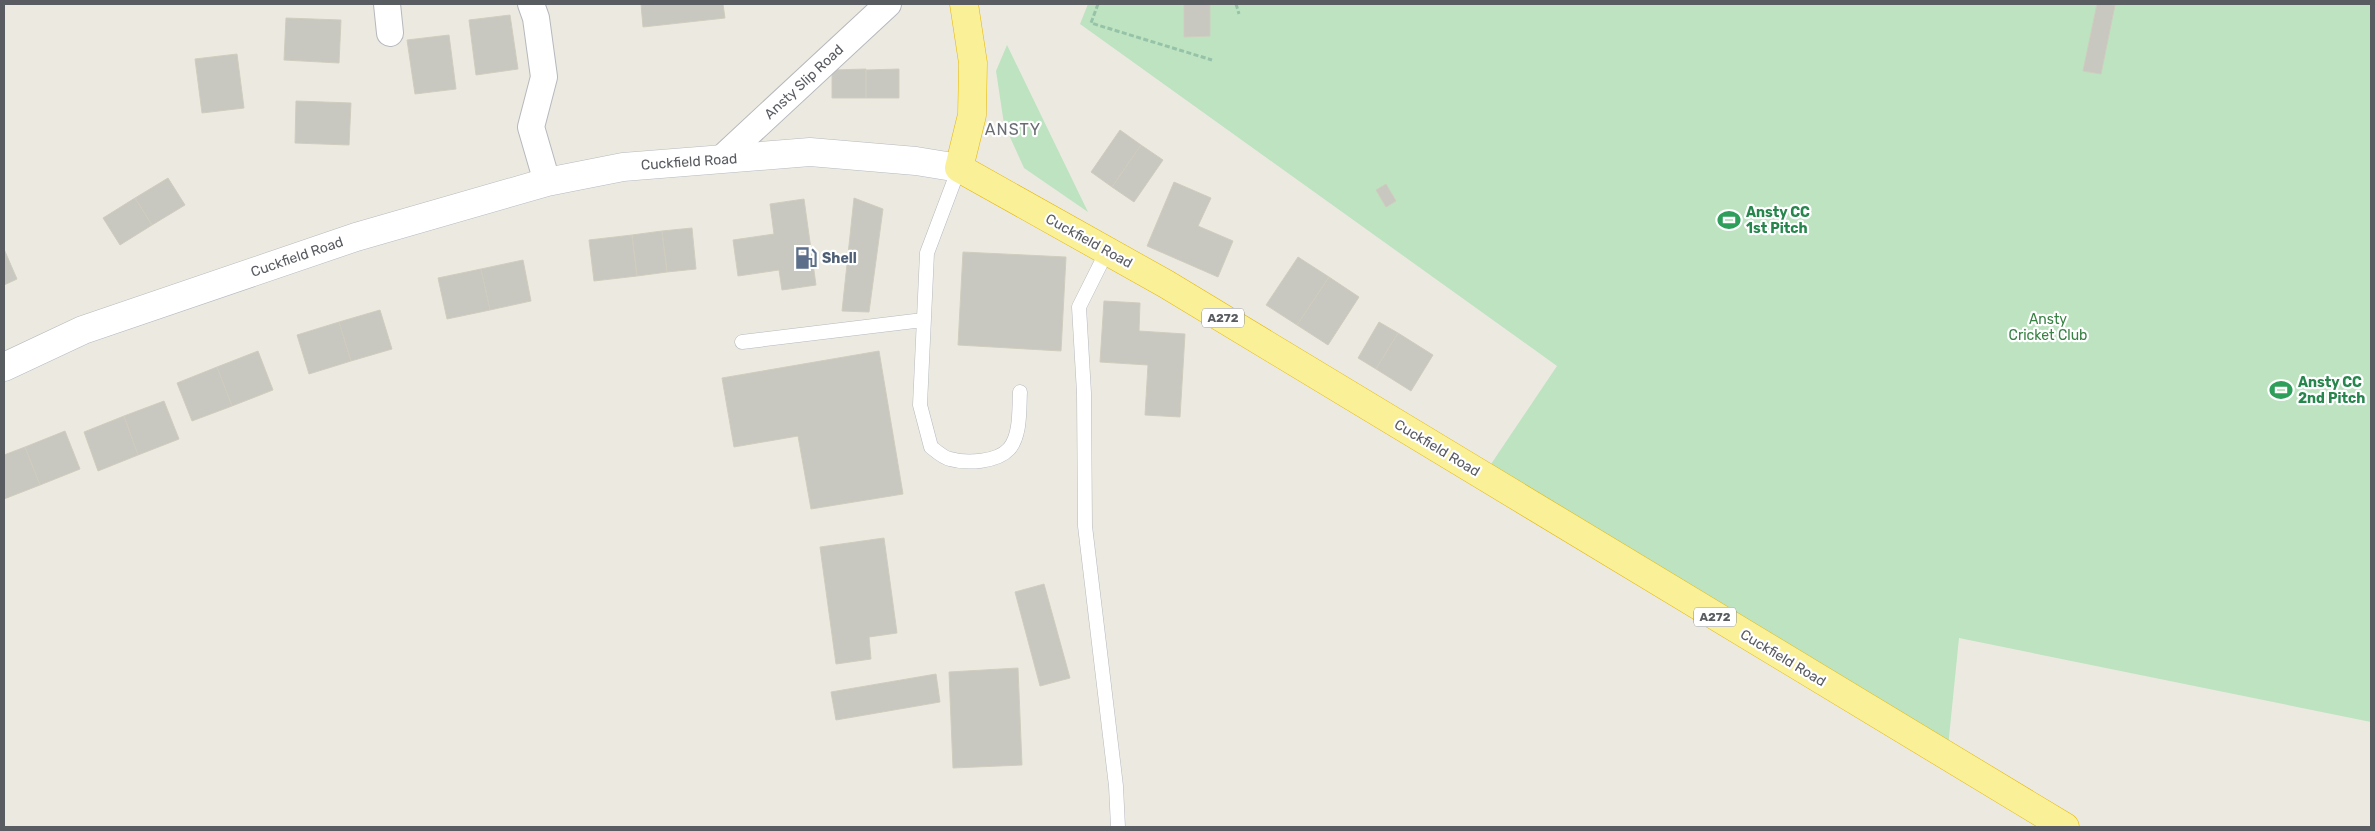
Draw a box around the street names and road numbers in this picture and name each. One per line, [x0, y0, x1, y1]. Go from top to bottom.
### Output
street label: Ansty Slip Road [761, 41, 847, 123]
street label: Cuckfield Road [640, 150, 738, 174]
street label: Cuckfield Road [1043, 210, 1135, 272]
street label: Cuckfield Road [249, 233, 345, 281]
road number: A272 [1202, 308, 1244, 328]
street label: Cuckfield Road [1391, 416, 1483, 480]
road number: A272 [1694, 608, 1736, 626]
street label: Cuckfield Road [1737, 626, 1829, 690]

